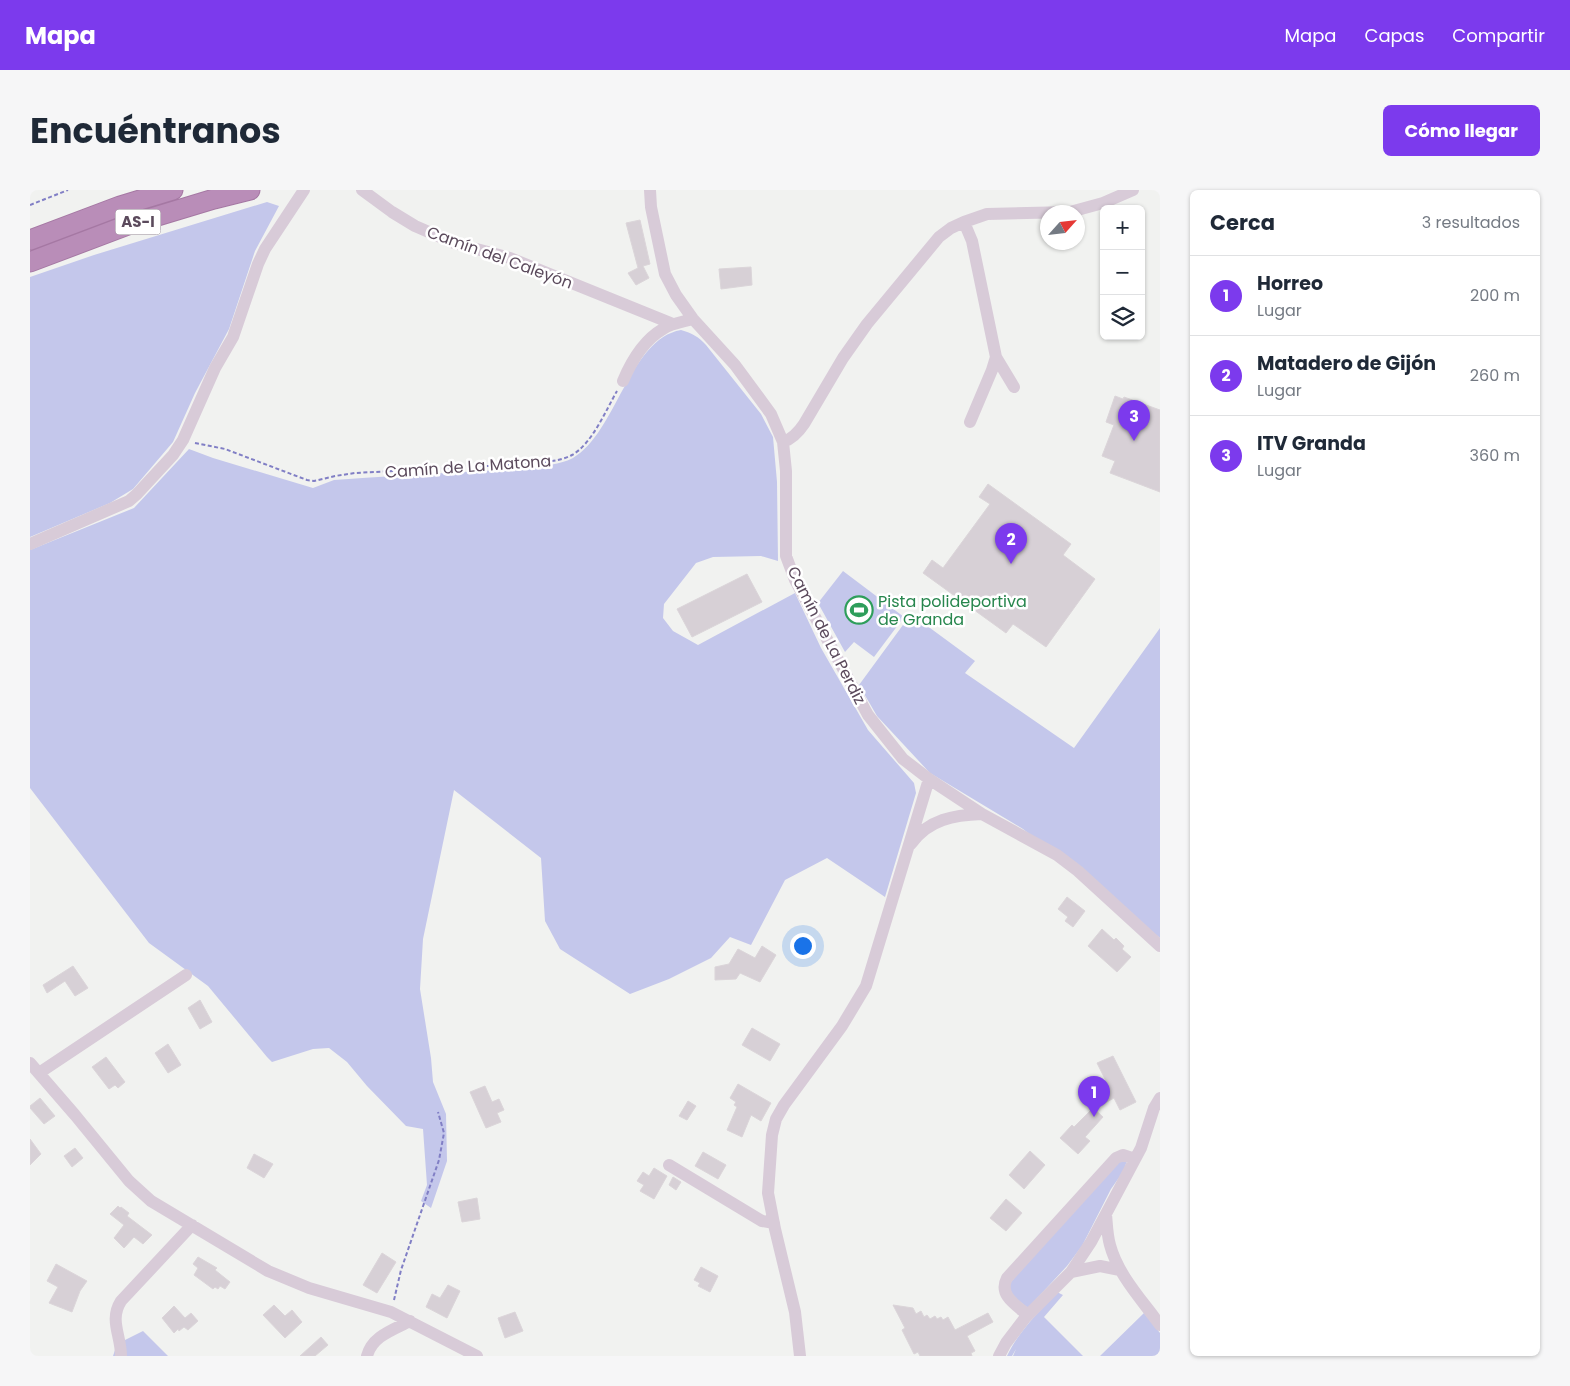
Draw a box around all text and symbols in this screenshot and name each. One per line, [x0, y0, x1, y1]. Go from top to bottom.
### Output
text: Mapa [25, 19, 96, 52]
text: Mapa [1284, 23, 1337, 48]
text: Capas [1365, 23, 1424, 48]
text: Compartir [1452, 23, 1545, 48]
button: Cómo llegar [1383, 105, 1540, 156]
text: Encuéntranos [30, 106, 281, 155]
north arrow [1040, 205, 1085, 250]
map controls [1100, 205, 1145, 340]
button: + [1100, 205, 1145, 250]
text: Cerca [1210, 208, 1275, 237]
road number: AS-I [116, 210, 160, 234]
text: 3 resultados [1422, 211, 1520, 234]
street label: Camín del Caleyón [424, 220, 576, 295]
button: − [1100, 250, 1145, 295]
text: Horreo [1257, 270, 1323, 297]
text: 1 [1223, 284, 1229, 307]
text: 200 m [1470, 284, 1520, 307]
button: layers [1100, 295, 1145, 340]
text: Lugar [1257, 299, 1302, 322]
text: Matadero de Gijón [1257, 350, 1436, 377]
text: 2 [1221, 364, 1231, 387]
text: 260 m [1470, 364, 1520, 387]
text: Lugar [1257, 379, 1302, 402]
pin: 3 [1118, 400, 1150, 441]
text: ITV Granda [1257, 430, 1366, 457]
text: 3 [1221, 444, 1231, 467]
text: 360 m [1470, 444, 1520, 467]
street label: Camín de La Matona [384, 449, 552, 484]
text: Lugar [1257, 459, 1302, 482]
pin: 2 [995, 523, 1027, 564]
street label: Camín de La Perdiz [782, 562, 871, 708]
place label: Pista polideportiva de Granda [878, 590, 1027, 631]
sports icon: Pista polideportiva de Granda [844, 595, 874, 625]
your location [790, 933, 816, 959]
pin: 1 [1078, 1076, 1110, 1117]

